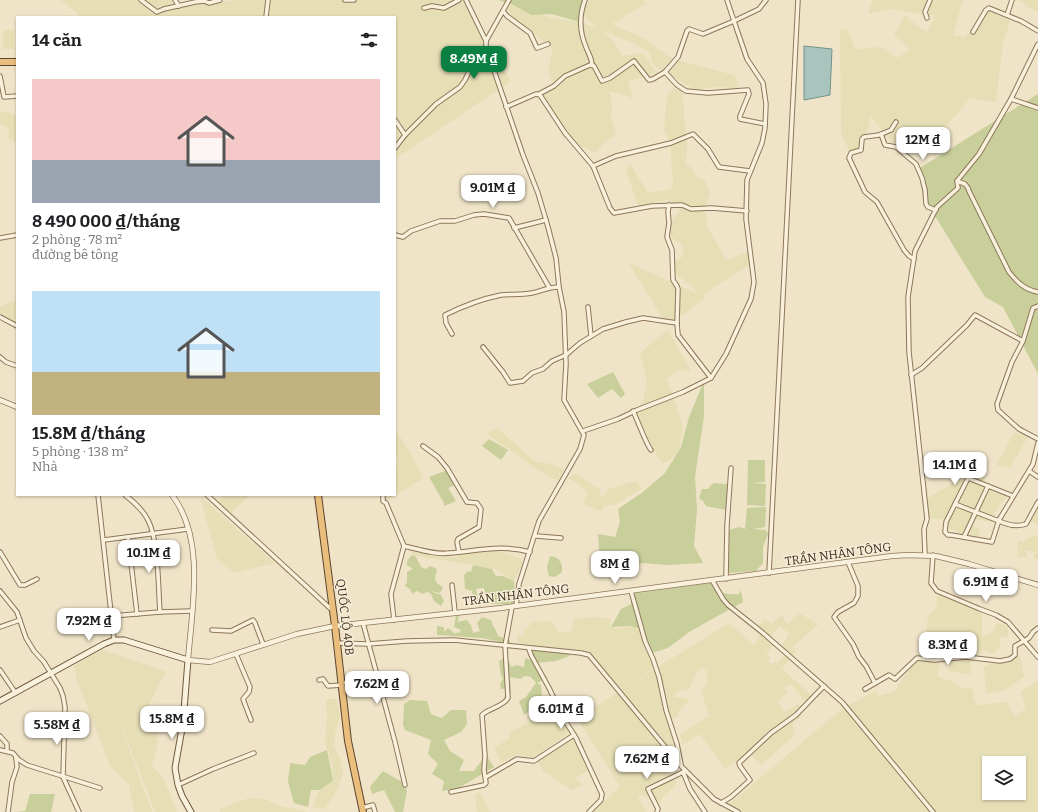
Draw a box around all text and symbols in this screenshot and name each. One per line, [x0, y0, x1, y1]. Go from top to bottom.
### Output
icon: filters [358, 29, 380, 51]
text: 14 căn [32, 30, 82, 51]
pin: 8.49M ₫ [437, 46, 511, 80]
text: 8.49M ₫ [450, 51, 498, 66]
icon: home [170, 105, 242, 177]
pin: 12M ₫ [895, 127, 951, 161]
text: 12M ₫ [905, 132, 941, 147]
pin: 9.01M ₫ [456, 175, 530, 209]
text: 9.01M ₫ [470, 180, 516, 195]
text: 8 490 000 ₫/tháng [32, 211, 180, 232]
text: 2 phòng · 78 m² [32, 232, 122, 247]
text: đường bê tông [32, 247, 118, 262]
icon: home [170, 317, 242, 389]
text: 15.8M ₫/tháng [32, 423, 145, 444]
text: 5 phòng · 138 m² [32, 444, 128, 459]
pin: 14.1M ₫ [918, 452, 992, 486]
text: 14.1M ₫ [933, 457, 977, 472]
text: Nhà [32, 459, 58, 474]
street label: TRẦN NHÂN TÔNG [784, 538, 892, 568]
pin: 10.1M ₫ [112, 540, 186, 574]
text: 10.1M ₫ [127, 545, 171, 560]
pin: 8M ₫ [591, 551, 639, 585]
text: 8M ₫ [600, 556, 630, 571]
pin: 6.91M ₫ [949, 569, 1023, 603]
text: 6.91M ₫ [963, 574, 1009, 589]
street label: QUỐC LỘ 40B [333, 578, 359, 656]
street label: TRẦN NHÂN TÔNG [462, 580, 570, 608]
pin: 7.92M ₫ [52, 608, 126, 642]
text: 7.92M ₫ [66, 613, 112, 628]
pin: 8.3M ₫ [915, 632, 981, 666]
text: 8.3M ₫ [928, 637, 968, 652]
pin: 7.62M ₫ [340, 671, 414, 705]
text: 7.62M ₫ [354, 676, 400, 691]
pin: 6.01M ₫ [524, 696, 598, 730]
text: 6.01M ₫ [538, 701, 584, 716]
pin: 15.8M ₫ [135, 706, 209, 740]
text: 15.8M ₫ [149, 711, 195, 726]
pin: 5.58M ₫ [20, 712, 94, 746]
text: 5.58M ₫ [33, 717, 81, 732]
pin: 7.62M ₫ [610, 746, 684, 780]
text: 7.62M ₫ [624, 751, 670, 766]
map controls [982, 756, 1026, 800]
button: layers [982, 756, 1026, 800]

